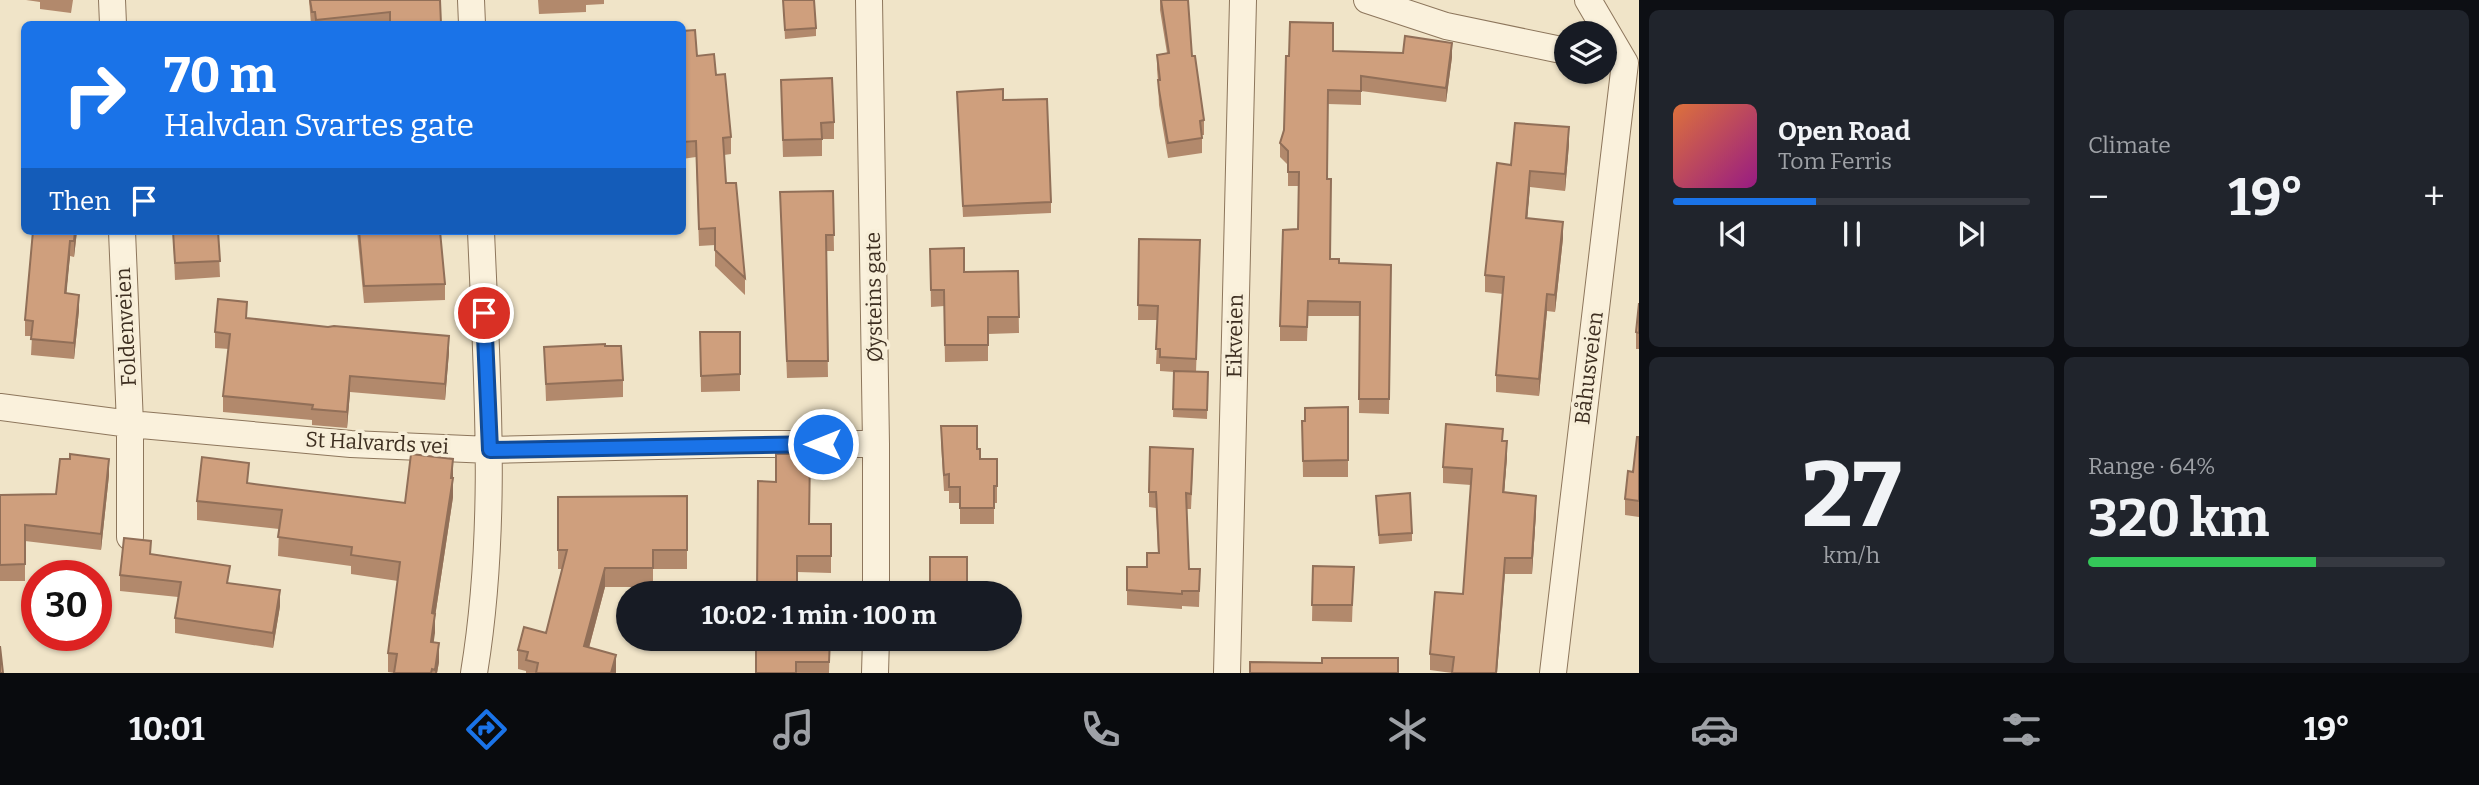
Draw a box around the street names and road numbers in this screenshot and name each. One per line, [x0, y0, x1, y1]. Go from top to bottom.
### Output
street label: Øysteins gate [860, 232, 888, 362]
street label: Foldenveien [110, 267, 142, 387]
street label: Eikveien [1221, 294, 1249, 378]
street label: Båhusveien [1569, 310, 1609, 426]
street label: St Halvards vei [305, 426, 449, 460]

